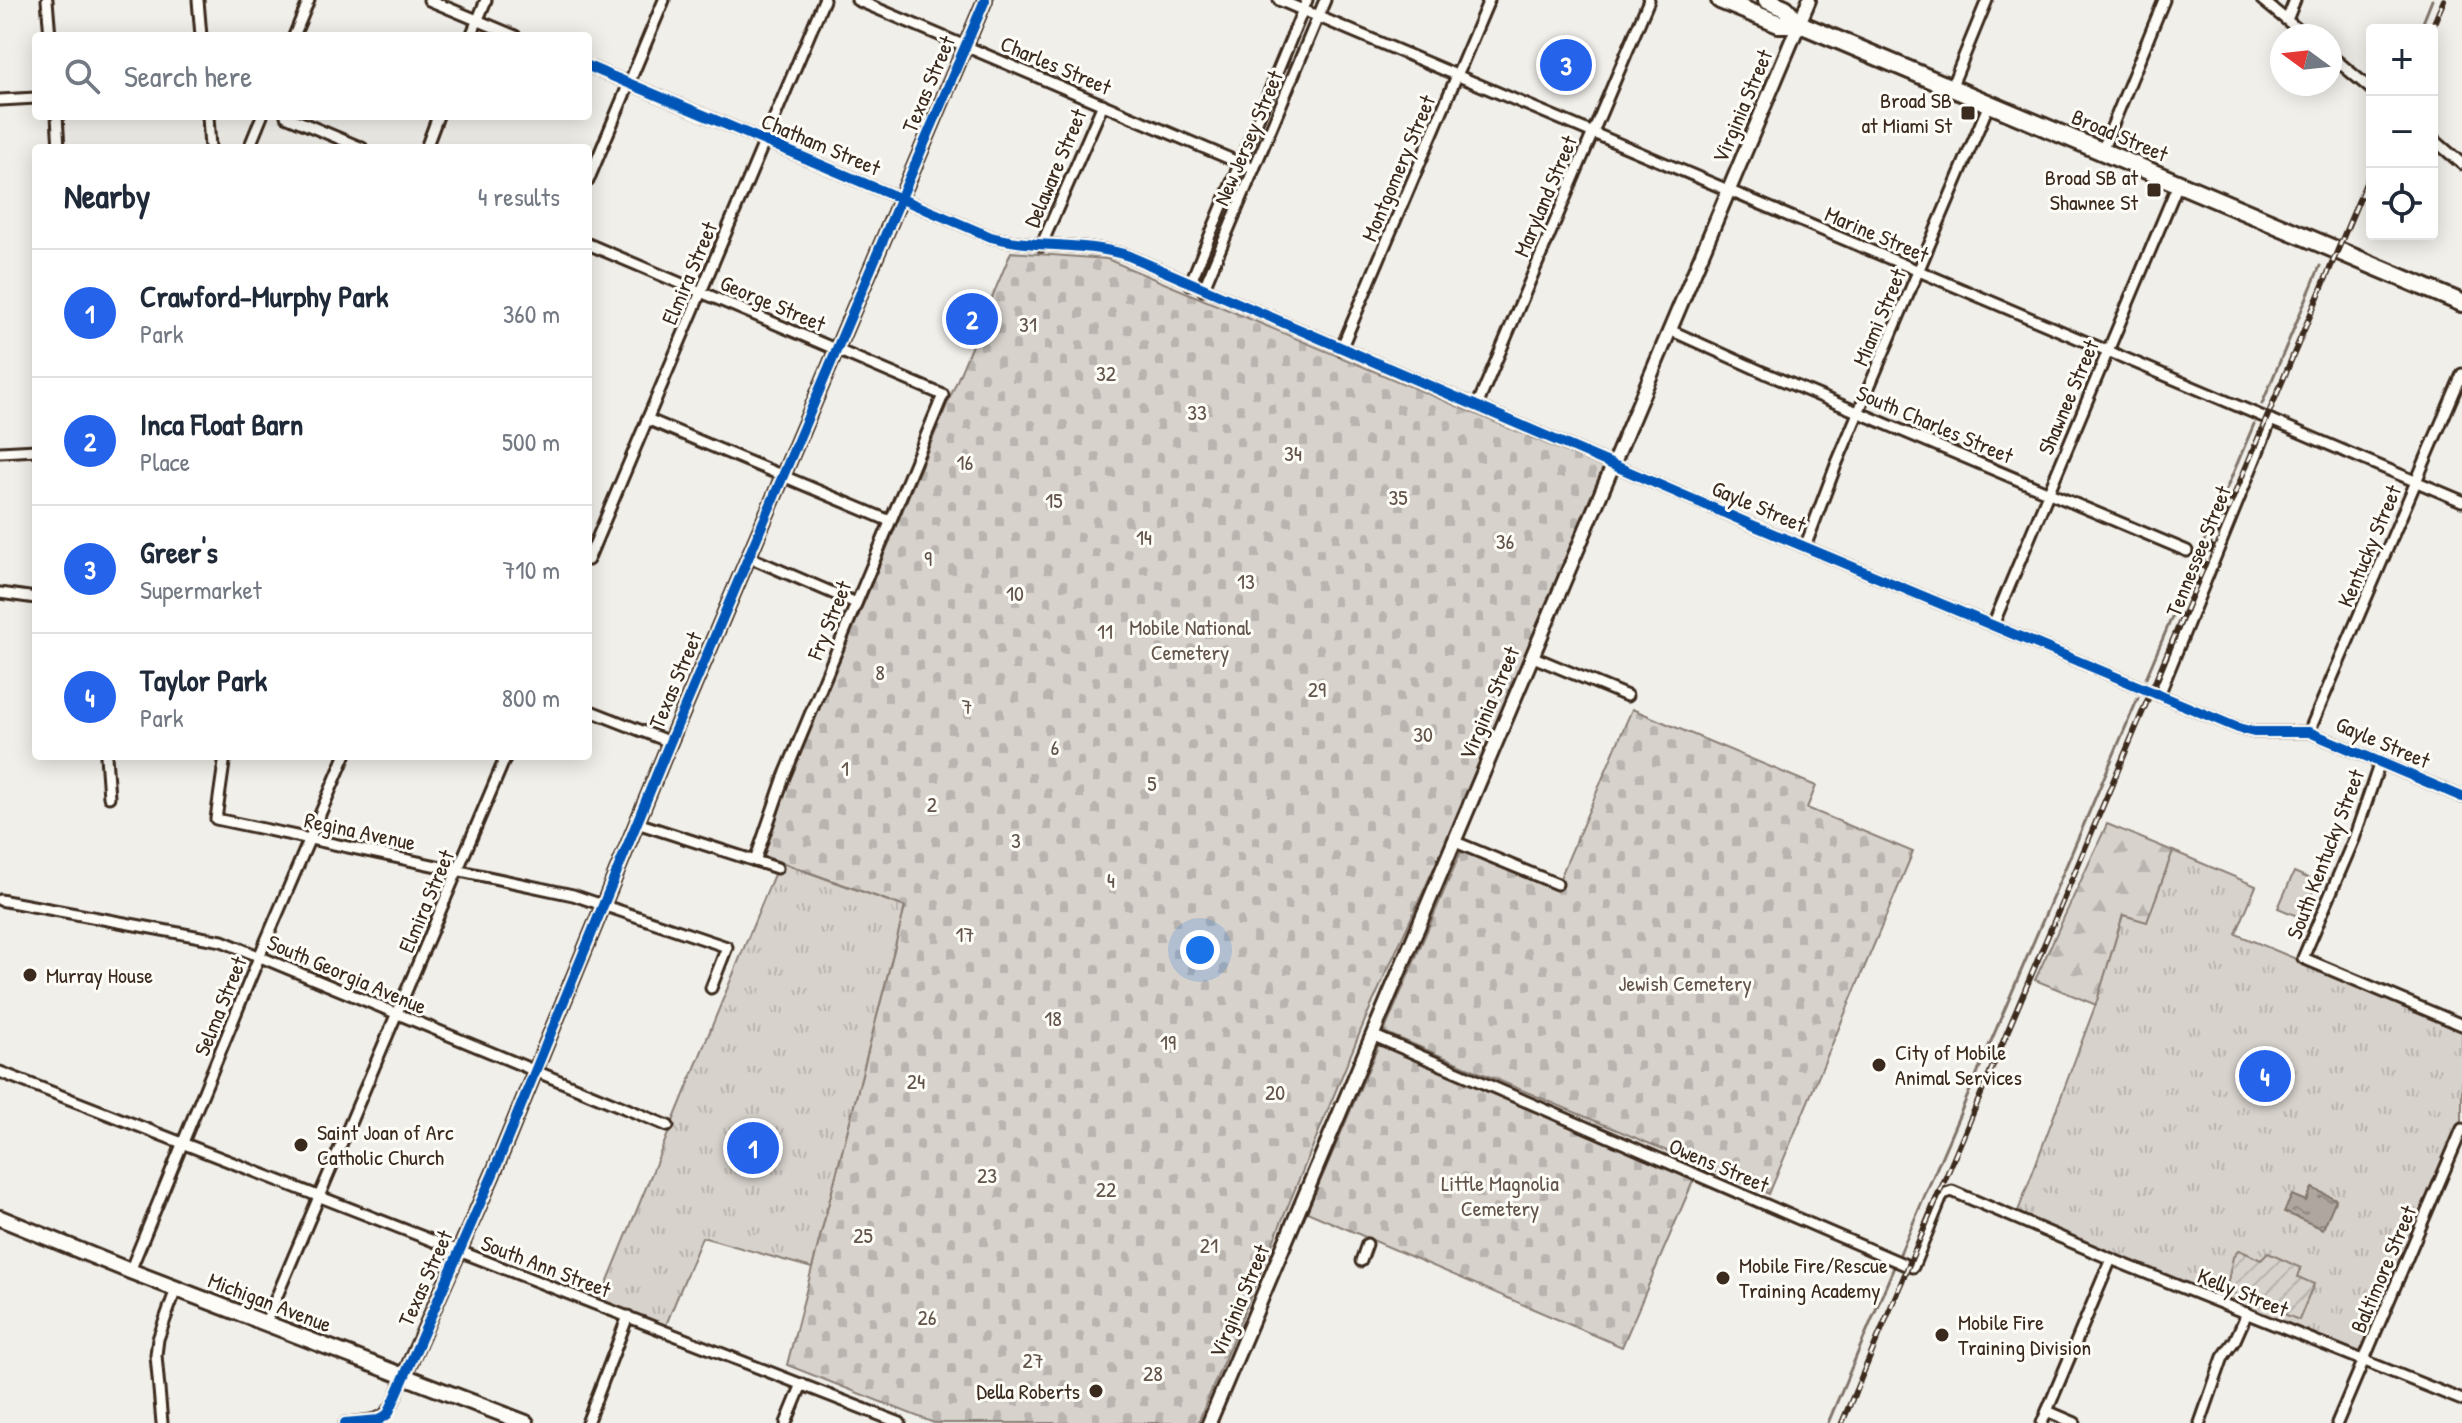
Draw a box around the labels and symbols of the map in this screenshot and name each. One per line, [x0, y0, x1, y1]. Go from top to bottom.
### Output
north arrow [2270, 24, 2342, 96]
street label: Charles Street [996, 28, 1116, 102]
street label: Texas Street [894, 31, 962, 137]
pin: 3 [1540, 35, 1592, 95]
street label: Virginia Street [1705, 44, 1779, 167]
street label: New Jersey Street [1206, 66, 1290, 210]
place label: Broad SB at Miami St [1861, 85, 1952, 140]
street label: Montgomery Street [1354, 90, 1442, 246]
street label: Broad Street [2067, 101, 2173, 169]
street label: Delaware Street [1017, 104, 1094, 232]
marker: Broad SB at Miami St [1959, 104, 1977, 122]
street label: Chatham Street [757, 105, 886, 183]
street label: Maryland Street [1506, 130, 1584, 261]
place label: Broad SB at Shawnee St [2045, 162, 2138, 217]
marker: Broad SB at Shawnee St [2145, 181, 2163, 199]
street label: Marine Street [1820, 199, 1934, 269]
street label: Elmira Street [654, 217, 724, 329]
street label: Miami Street [1845, 263, 1913, 370]
street label: George Street [716, 267, 831, 339]
pin: 2 [946, 289, 998, 349]
park label: 31 [1019, 309, 1037, 339]
street label: Shawnee Street [2030, 335, 2106, 459]
park label: 32 [1096, 358, 1117, 388]
street label: South Charles Street [1852, 377, 2018, 471]
park label: 33 [1187, 397, 1207, 427]
park label: 34 [1284, 438, 1302, 468]
park label: 16 [957, 447, 974, 477]
street label: Gayle Street [1707, 473, 1811, 539]
street label: Kentucky Street [2330, 480, 2408, 612]
street label: Tennessee Street [2158, 481, 2238, 621]
park label: 35 [1388, 482, 1408, 512]
park label: 15 [1045, 485, 1063, 515]
park label: 14 [1136, 522, 1152, 552]
park label: 36 [1496, 526, 1515, 556]
park label: 9 [924, 543, 932, 573]
park label: 13 [1237, 566, 1255, 596]
street label: Fry Street [799, 576, 858, 665]
park label: 10 [1006, 578, 1024, 608]
park label: Mobile National Cemetery [1129, 612, 1251, 667]
park label: 11 [1097, 616, 1113, 646]
street label: Texas Street [641, 627, 709, 733]
street label: Virginia Street [1452, 641, 1526, 764]
park label: 8 [875, 657, 885, 687]
park label: 29 [1308, 674, 1326, 704]
park label: 7 [962, 691, 972, 721]
street label: Gayle Street [2331, 709, 2435, 775]
park label: 30 [1413, 719, 1433, 749]
park label: 6 [1051, 732, 1060, 762]
park label: 1 [841, 753, 849, 783]
street label: South Kentucky Street [2279, 764, 2371, 943]
park label: 5 [1147, 768, 1157, 798]
park label: 2 [927, 789, 938, 819]
street label: Regina Avenue [302, 805, 419, 857]
park label: 3 [1011, 825, 1021, 855]
street label: Elmira Street [391, 845, 461, 957]
park label: 4 [1107, 865, 1115, 895]
park label: 17 [956, 919, 974, 949]
street label: South Georgia Avenue [263, 927, 432, 1021]
your location [1180, 930, 1220, 970]
street label: Selma Street [187, 952, 254, 1060]
place label: Murray House [46, 960, 153, 990]
marker: Murray House [21, 966, 39, 984]
park label: Jewish Cemetery [1618, 968, 1752, 998]
park label: 18 [1044, 1003, 1062, 1033]
park label: 19 [1160, 1027, 1176, 1057]
place label: City of Mobile Animal Services [1895, 1037, 2022, 1092]
pin: 4 [2239, 1046, 2291, 1106]
marker: City of Mobile Animal Services [1870, 1056, 1888, 1074]
park label: 24 [907, 1066, 925, 1096]
park label: 20 [1265, 1077, 1285, 1107]
place label: Saint Joan of Arc Catholic Church [317, 1117, 454, 1172]
pin: 1 [727, 1118, 779, 1178]
street label: Owens Street [1664, 1131, 1774, 1200]
marker: Saint Joan of Arc Catholic Church [292, 1136, 310, 1154]
park label: 23 [977, 1160, 997, 1190]
park label: Little Magnolia Cemetery [1441, 1168, 1559, 1223]
park label: 22 [1096, 1174, 1117, 1204]
street label: Baltimore Street [2343, 1200, 2423, 1337]
park label: 25 [853, 1220, 873, 1250]
street label: Texas Street [390, 1225, 460, 1331]
street label: South Ann Street [477, 1228, 616, 1305]
park label: 21 [1200, 1230, 1218, 1260]
street label: Virginia Street [1202, 1239, 1276, 1362]
place label: Mobile Fire/Rescue Training Academy [1739, 1250, 1888, 1305]
street label: Kelly Street [2193, 1260, 2293, 1324]
street label: Michigan Avenue [204, 1265, 336, 1339]
marker: Mobile Fire/Rescue Training Academy [1714, 1269, 1732, 1287]
park label: 26 [917, 1302, 937, 1332]
place label: Mobile Fire Training Division [1958, 1307, 2091, 1362]
marker: Mobile Fire Training Division [1933, 1326, 1951, 1344]
park label: 27 [1022, 1345, 1044, 1375]
park label: 28 [1143, 1358, 1163, 1388]
place label: Della Roberts [976, 1376, 1080, 1406]
marker: Della Roberts [1087, 1382, 1105, 1400]

